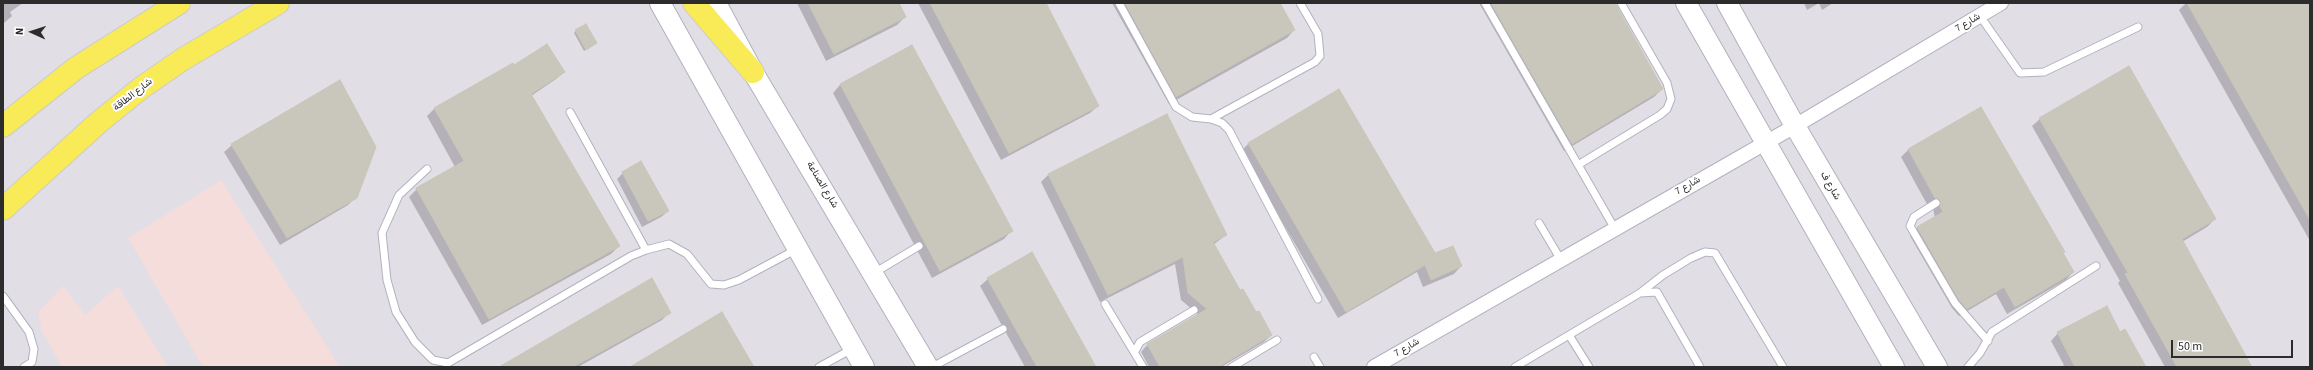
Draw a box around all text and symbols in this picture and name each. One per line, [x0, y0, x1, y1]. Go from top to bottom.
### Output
street label: شارع 7 [1953, 11, 1983, 35]
north arrow [12, 12, 52, 52]
text: N [12, 27, 27, 35]
street label: شارع الطاقة [111, 76, 155, 114]
street label: شارع الصناعة [803, 159, 841, 211]
street label: شارع ف [1817, 170, 1843, 202]
street label: شارع 7 [1673, 174, 1703, 198]
scale bar [2173, 332, 2295, 358]
street label: شارع 7 [1392, 336, 1422, 360]
text: 50 m [2178, 338, 2202, 355]

